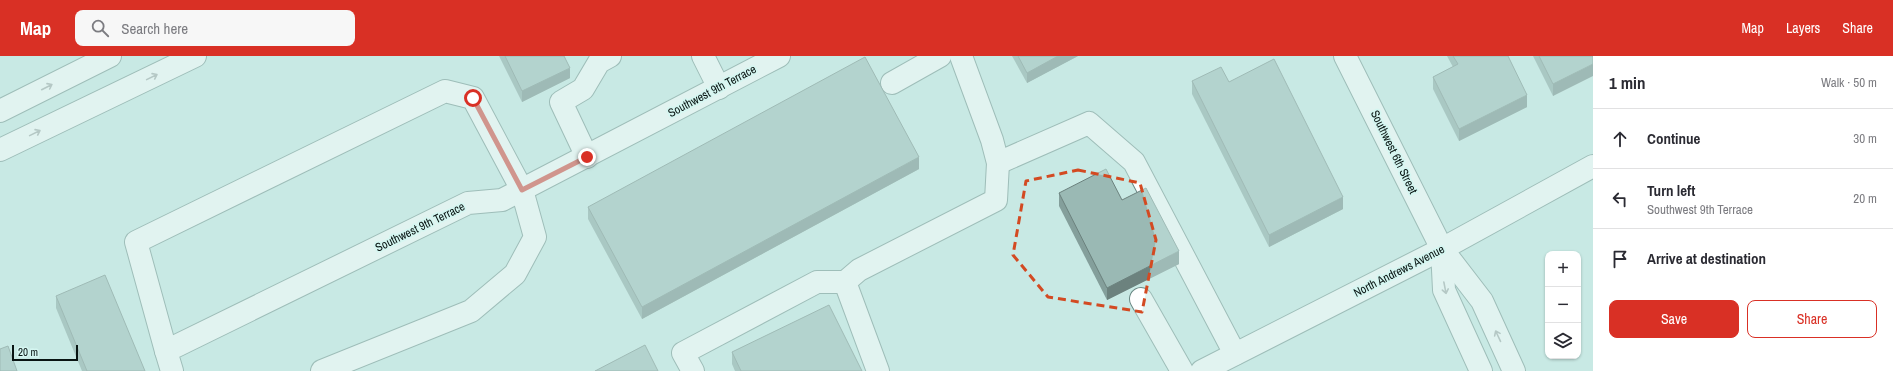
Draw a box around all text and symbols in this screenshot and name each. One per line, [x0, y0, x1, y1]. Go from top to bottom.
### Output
search box [75, 10, 355, 46]
text: Map [20, 15, 51, 41]
icon: search [89, 17, 111, 39]
text: Search here [121, 18, 188, 39]
text: Map [1742, 19, 1764, 37]
text: Layers [1786, 19, 1820, 37]
text: Share [1842, 19, 1873, 37]
street label: Southwest 9th Terrace [665, 61, 759, 121]
text: 1 min [1609, 71, 1645, 94]
one-way arrow [146, 73, 158, 80]
text: Walk · 50 m [1821, 74, 1877, 91]
one-way arrow [41, 83, 53, 90]
route start [464, 89, 482, 107]
street label: Southwest 6th Street [1367, 107, 1421, 197]
icon: ahead [1609, 128, 1631, 150]
text: Continue [1647, 128, 1700, 149]
one-way arrow [29, 129, 41, 136]
text: 30 m [1853, 130, 1877, 147]
route end [578, 148, 596, 166]
text: Turn left [1647, 180, 1695, 201]
icon: left [1609, 188, 1631, 210]
text: 20 m [1853, 190, 1877, 207]
street label: Southwest 9th Terrace [373, 198, 467, 256]
text: Southwest 9th Terrace [1647, 201, 1753, 218]
street label: North Andrews Avenue [1351, 241, 1447, 301]
icon: arrive [1609, 248, 1631, 270]
text: Arrive at destination [1647, 248, 1766, 269]
map controls [1545, 251, 1581, 359]
button: + [1545, 251, 1581, 287]
one-way arrow [1442, 281, 1450, 294]
button: − [1545, 287, 1581, 323]
button: Save [1609, 300, 1739, 338]
button: Share [1747, 300, 1877, 338]
button: layers [1545, 323, 1581, 359]
one-way arrow [1494, 330, 1501, 342]
scale bar [12, 343, 78, 362]
text: 20 m [18, 345, 38, 359]

